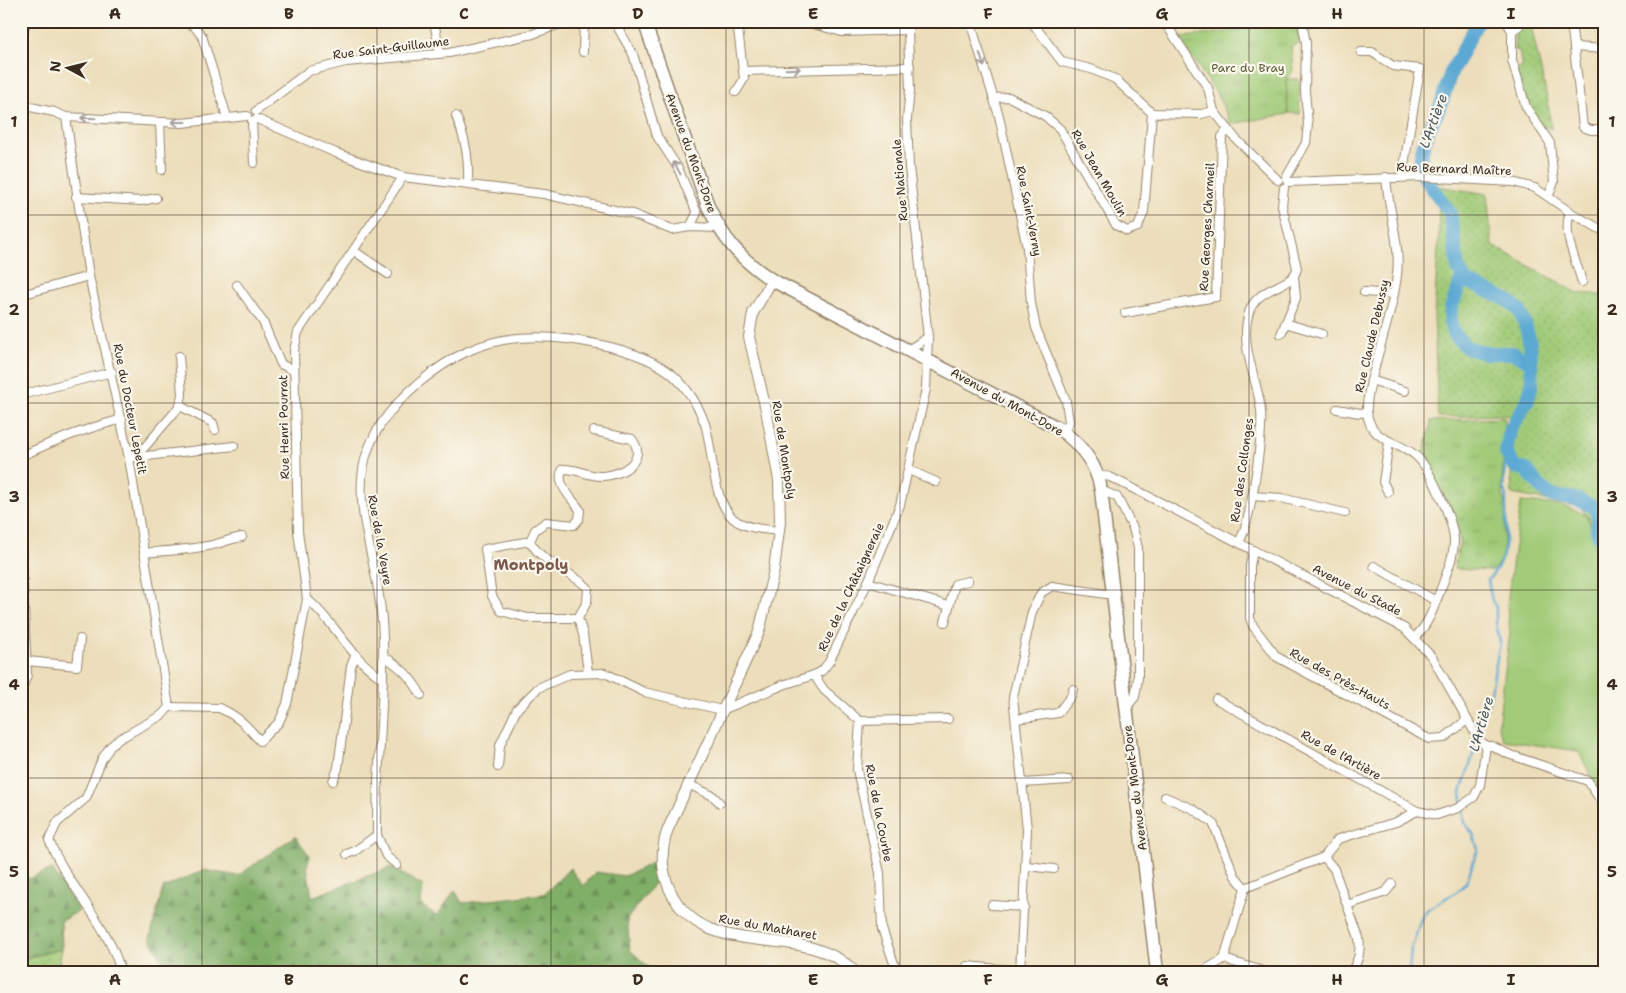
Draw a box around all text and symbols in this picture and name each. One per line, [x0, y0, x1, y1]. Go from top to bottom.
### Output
text: A [109, 3, 121, 24]
text: B [284, 3, 294, 24]
text: C [459, 3, 469, 24]
text: D [632, 3, 644, 24]
text: E [808, 3, 818, 24]
text: F [983, 3, 993, 24]
text: G [1156, 3, 1169, 24]
text: H [1331, 3, 1343, 24]
text: I [1507, 3, 1516, 24]
street label: Rue Saint-Guillaume [332, 33, 450, 63]
north arrow [42, 42, 92, 92]
one-way arrow [978, 51, 987, 67]
text: N [45, 60, 65, 73]
park label: Parc du Bray [1211, 60, 1285, 76]
one-way arrow [784, 64, 800, 74]
street label: Avenue du Mont-Dore [662, 91, 720, 215]
water label: L'Artière [1415, 91, 1451, 151]
text: 1 [10, 111, 18, 132]
text: 1 [1608, 111, 1616, 132]
one-way arrow [80, 113, 96, 123]
one-way arrow [171, 118, 187, 127]
street label: Rue Jean Moulin [1068, 126, 1130, 220]
street label: Rue Nationale [888, 138, 912, 222]
street label: Rue Bernard Maître [1396, 159, 1512, 179]
one-way arrow [672, 162, 682, 176]
street label: Rue Georges Charmeil [1196, 162, 1218, 292]
street label: Rue Saint-Verny [1012, 164, 1046, 258]
street label: Rue Claude Debussy [1351, 278, 1393, 394]
text: 2 [8, 299, 20, 320]
text: 2 [1606, 299, 1618, 320]
street label: Rue du Docteur Lepetit [109, 342, 151, 476]
street label: Avenue du Mont-Dore [948, 364, 1066, 440]
street label: Rue Henri Pourrat [275, 375, 293, 479]
street label: Rue de Montpoly [768, 400, 800, 500]
street label: Rue des Collonges [1227, 417, 1257, 523]
text: 3 [8, 486, 20, 507]
text: 3 [1606, 486, 1618, 507]
street label: Rue de la Veyre [364, 494, 396, 587]
street label: Rue de la Châtaigneraie [814, 520, 888, 654]
district label: Montpoly [493, 555, 569, 575]
street label: Avenue du Stade [1310, 561, 1404, 619]
street label: Rue des Près-Hauts [1287, 645, 1393, 713]
text: 4 [8, 674, 20, 695]
text: 4 [1606, 674, 1618, 695]
water label: L'Artière [1465, 694, 1497, 754]
street label: Avenue du Mont-Dore [1119, 724, 1151, 852]
street label: Rue de l'Artière [1298, 726, 1384, 784]
street label: Rue de la Courbe [862, 763, 896, 864]
text: 5 [9, 861, 19, 882]
text: 5 [1607, 861, 1617, 882]
street label: Rue du Matharet [718, 910, 818, 944]
text: A [109, 969, 121, 990]
text: B [284, 969, 294, 990]
text: C [459, 969, 469, 990]
text: D [632, 969, 644, 990]
text: E [808, 969, 818, 990]
text: F [983, 969, 993, 990]
text: G [1156, 969, 1169, 990]
text: H [1331, 969, 1343, 990]
text: I [1507, 969, 1516, 990]

